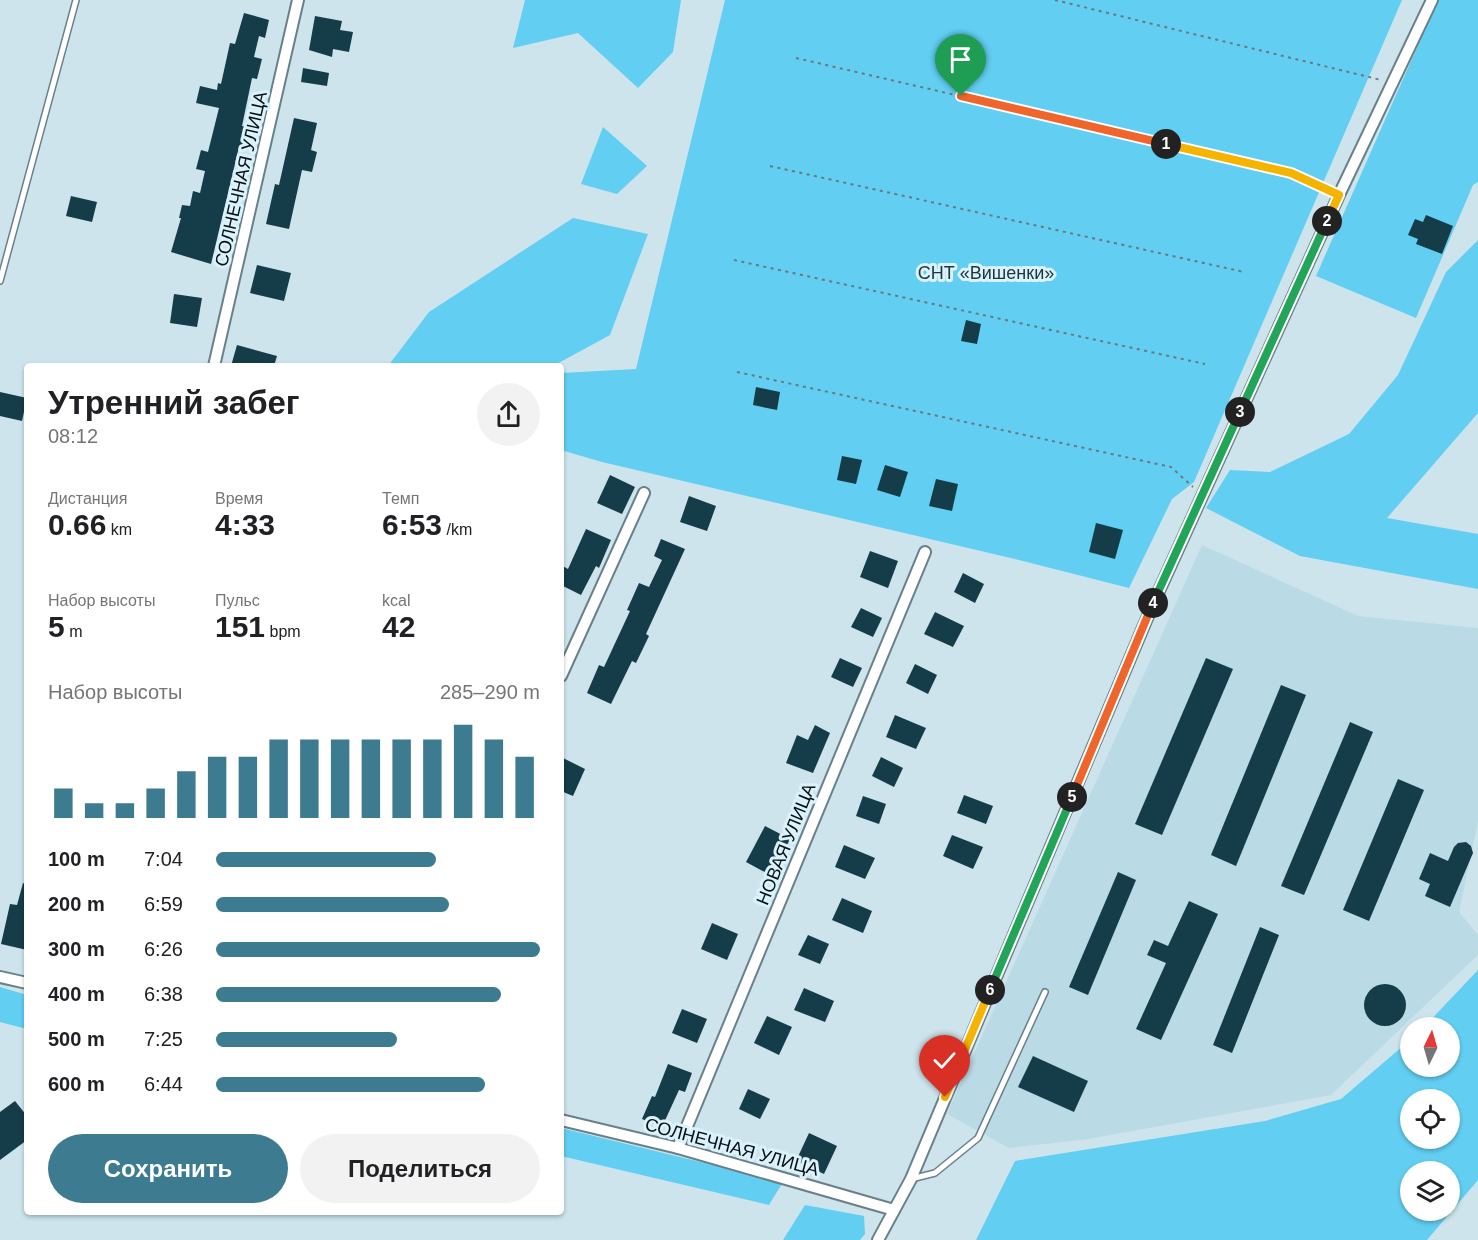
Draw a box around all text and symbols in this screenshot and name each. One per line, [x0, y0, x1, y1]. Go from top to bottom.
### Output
pin [935, 34, 986, 96]
icon: arrive [944, 43, 977, 76]
street label: СОЛНЕЧНАЯ УЛИЦА [211, 89, 271, 269]
pin: 1 [1151, 129, 1181, 159]
text: 1 [1162, 135, 1170, 152]
pin: 2 [1312, 206, 1342, 236]
text: 2 [1323, 212, 1331, 229]
park label: СНТ «Вишенки» [918, 263, 1054, 283]
button: share [477, 383, 540, 446]
text: Утренний забег [48, 384, 300, 421]
pin: 3 [1225, 397, 1255, 427]
text: 3 [1236, 403, 1244, 420]
text: 08:12 [48, 425, 98, 447]
text: Дистанция [48, 490, 127, 507]
text: Время [215, 490, 263, 507]
text: Темп [382, 490, 419, 507]
text: 0.66 [48, 508, 106, 541]
text: 4:33 [215, 508, 275, 541]
text: 6:53 [382, 508, 442, 541]
text: km [106, 521, 132, 538]
text: /km [442, 521, 472, 538]
pin: 4 [1138, 588, 1168, 618]
text: Набор высоты [48, 592, 155, 609]
text: Пульс [215, 592, 260, 609]
text: kcal [382, 592, 410, 609]
text: 4 [1149, 594, 1157, 611]
text: 5 [48, 610, 65, 643]
text: 151 [215, 610, 265, 643]
text: 42 [382, 610, 415, 643]
text: m [65, 623, 82, 640]
text: bpm [265, 623, 301, 640]
text: Набор высоты [48, 681, 182, 703]
text: 285–290 m [440, 681, 540, 703]
street label: НОВАЯ УЛИЦА [753, 780, 819, 908]
pin: 5 [1057, 782, 1087, 812]
text: 5 [1068, 788, 1076, 805]
text: 100 m [48, 848, 105, 870]
text: 7:04 [144, 848, 183, 870]
text: 200 m [48, 893, 105, 915]
text: 6:59 [144, 893, 183, 915]
text: 300 m [48, 938, 105, 960]
text: 6:26 [144, 938, 183, 960]
pin: 6 [975, 975, 1005, 1005]
text: 6 [986, 981, 994, 998]
text: 400 m [48, 983, 105, 1005]
text: 6:38 [144, 983, 183, 1005]
north arrow [1400, 1017, 1460, 1077]
map controls [1400, 1017, 1460, 1221]
text: 500 m [48, 1028, 105, 1050]
text: 7:25 [144, 1028, 183, 1050]
pin [919, 1035, 970, 1097]
icon: check [928, 1044, 961, 1077]
text: 600 m [48, 1073, 105, 1095]
text: 6:44 [144, 1073, 183, 1095]
button: locate [1400, 1089, 1460, 1149]
street label: СОЛНЕЧНАЯ УЛИЦА [643, 1114, 821, 1180]
button: Сохранить [48, 1134, 288, 1203]
button: Поделиться [300, 1134, 540, 1203]
button: layers [1400, 1161, 1460, 1221]

